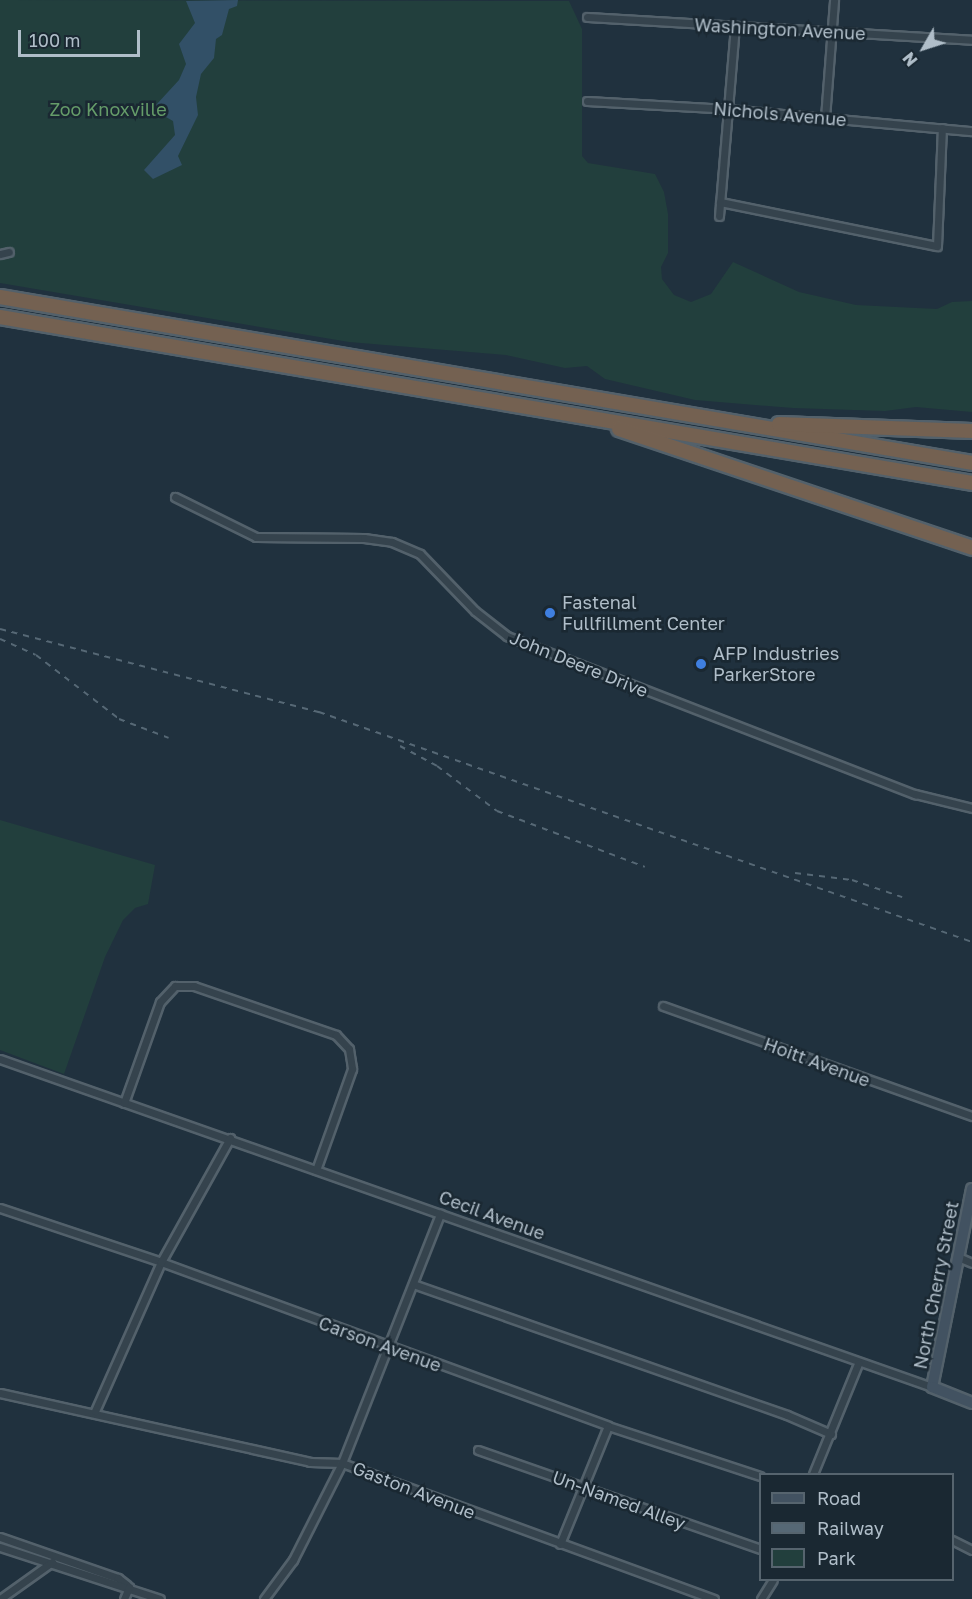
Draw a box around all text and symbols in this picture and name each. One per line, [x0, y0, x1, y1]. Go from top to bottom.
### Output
street label: Washington Avenue [694, 14, 866, 44]
scale bar [21, 18, 142, 56]
north arrow [894, 18, 954, 78]
text: 100 m [29, 29, 80, 51]
text: N [898, 48, 922, 70]
street label: Nichols Avenue [713, 97, 847, 131]
park label: Zoo Knoxville [49, 98, 167, 120]
place label: Fastenal Fullfillment Center [562, 592, 725, 634]
marker: Fastenal Fullfillment Center [543, 606, 557, 620]
street label: John Deere Drive [507, 626, 651, 702]
place label: AFP Industries ParkerStore [713, 643, 839, 686]
marker: AFP Industries ParkerStore [694, 657, 708, 671]
street label: Hoitt Avenue [761, 1033, 873, 1091]
street label: Cecil Avenue [436, 1186, 548, 1244]
street label: North Cherry Street [909, 1199, 963, 1371]
street label: Carson Avenue [316, 1312, 444, 1376]
street label: Gaston Avenue [350, 1457, 478, 1523]
street label: Un-Named Alley [550, 1466, 688, 1534]
legend [759, 1473, 954, 1581]
text: Road [817, 1487, 861, 1509]
text: Railway [817, 1517, 884, 1539]
text: Park [817, 1547, 856, 1569]

